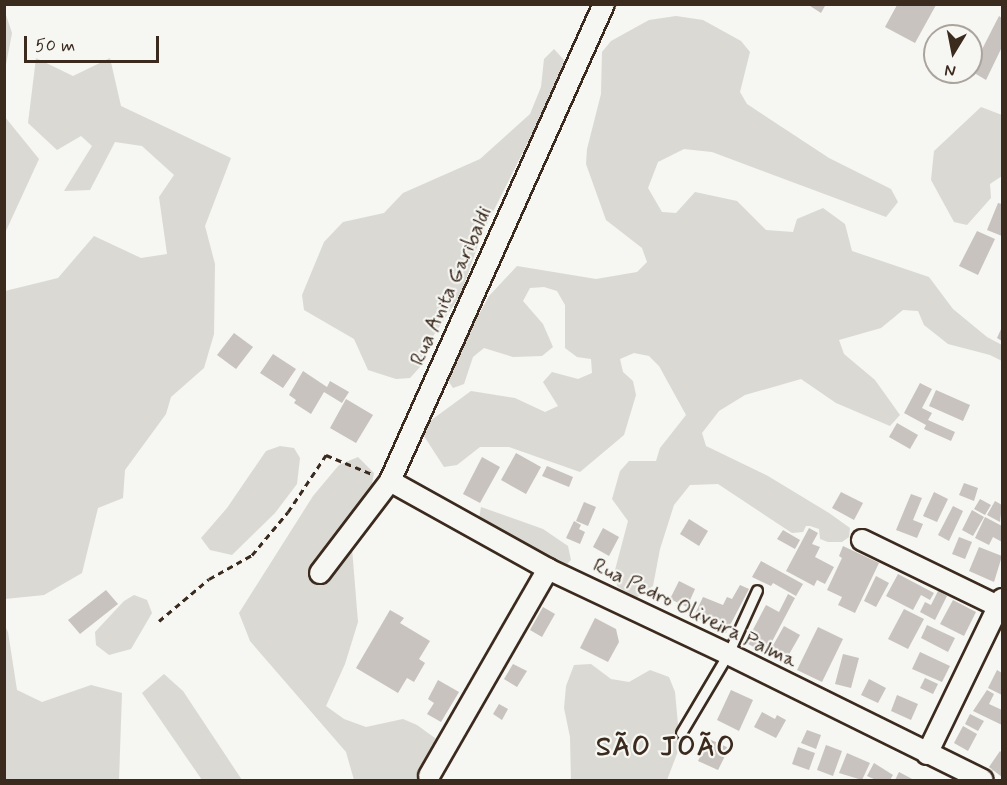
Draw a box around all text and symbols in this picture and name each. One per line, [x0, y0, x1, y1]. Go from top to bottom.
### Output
scale bar [27, 24, 162, 62]
north arrow [923, 24, 983, 84]
text: 50 m [35, 34, 75, 58]
text: N [943, 59, 957, 82]
street label: Rua Anita Garibaldi [404, 201, 498, 371]
street label: Rua Pedro Oliveira Palma [587, 552, 803, 674]
district label: SÃO JOÃO [596, 732, 736, 764]

